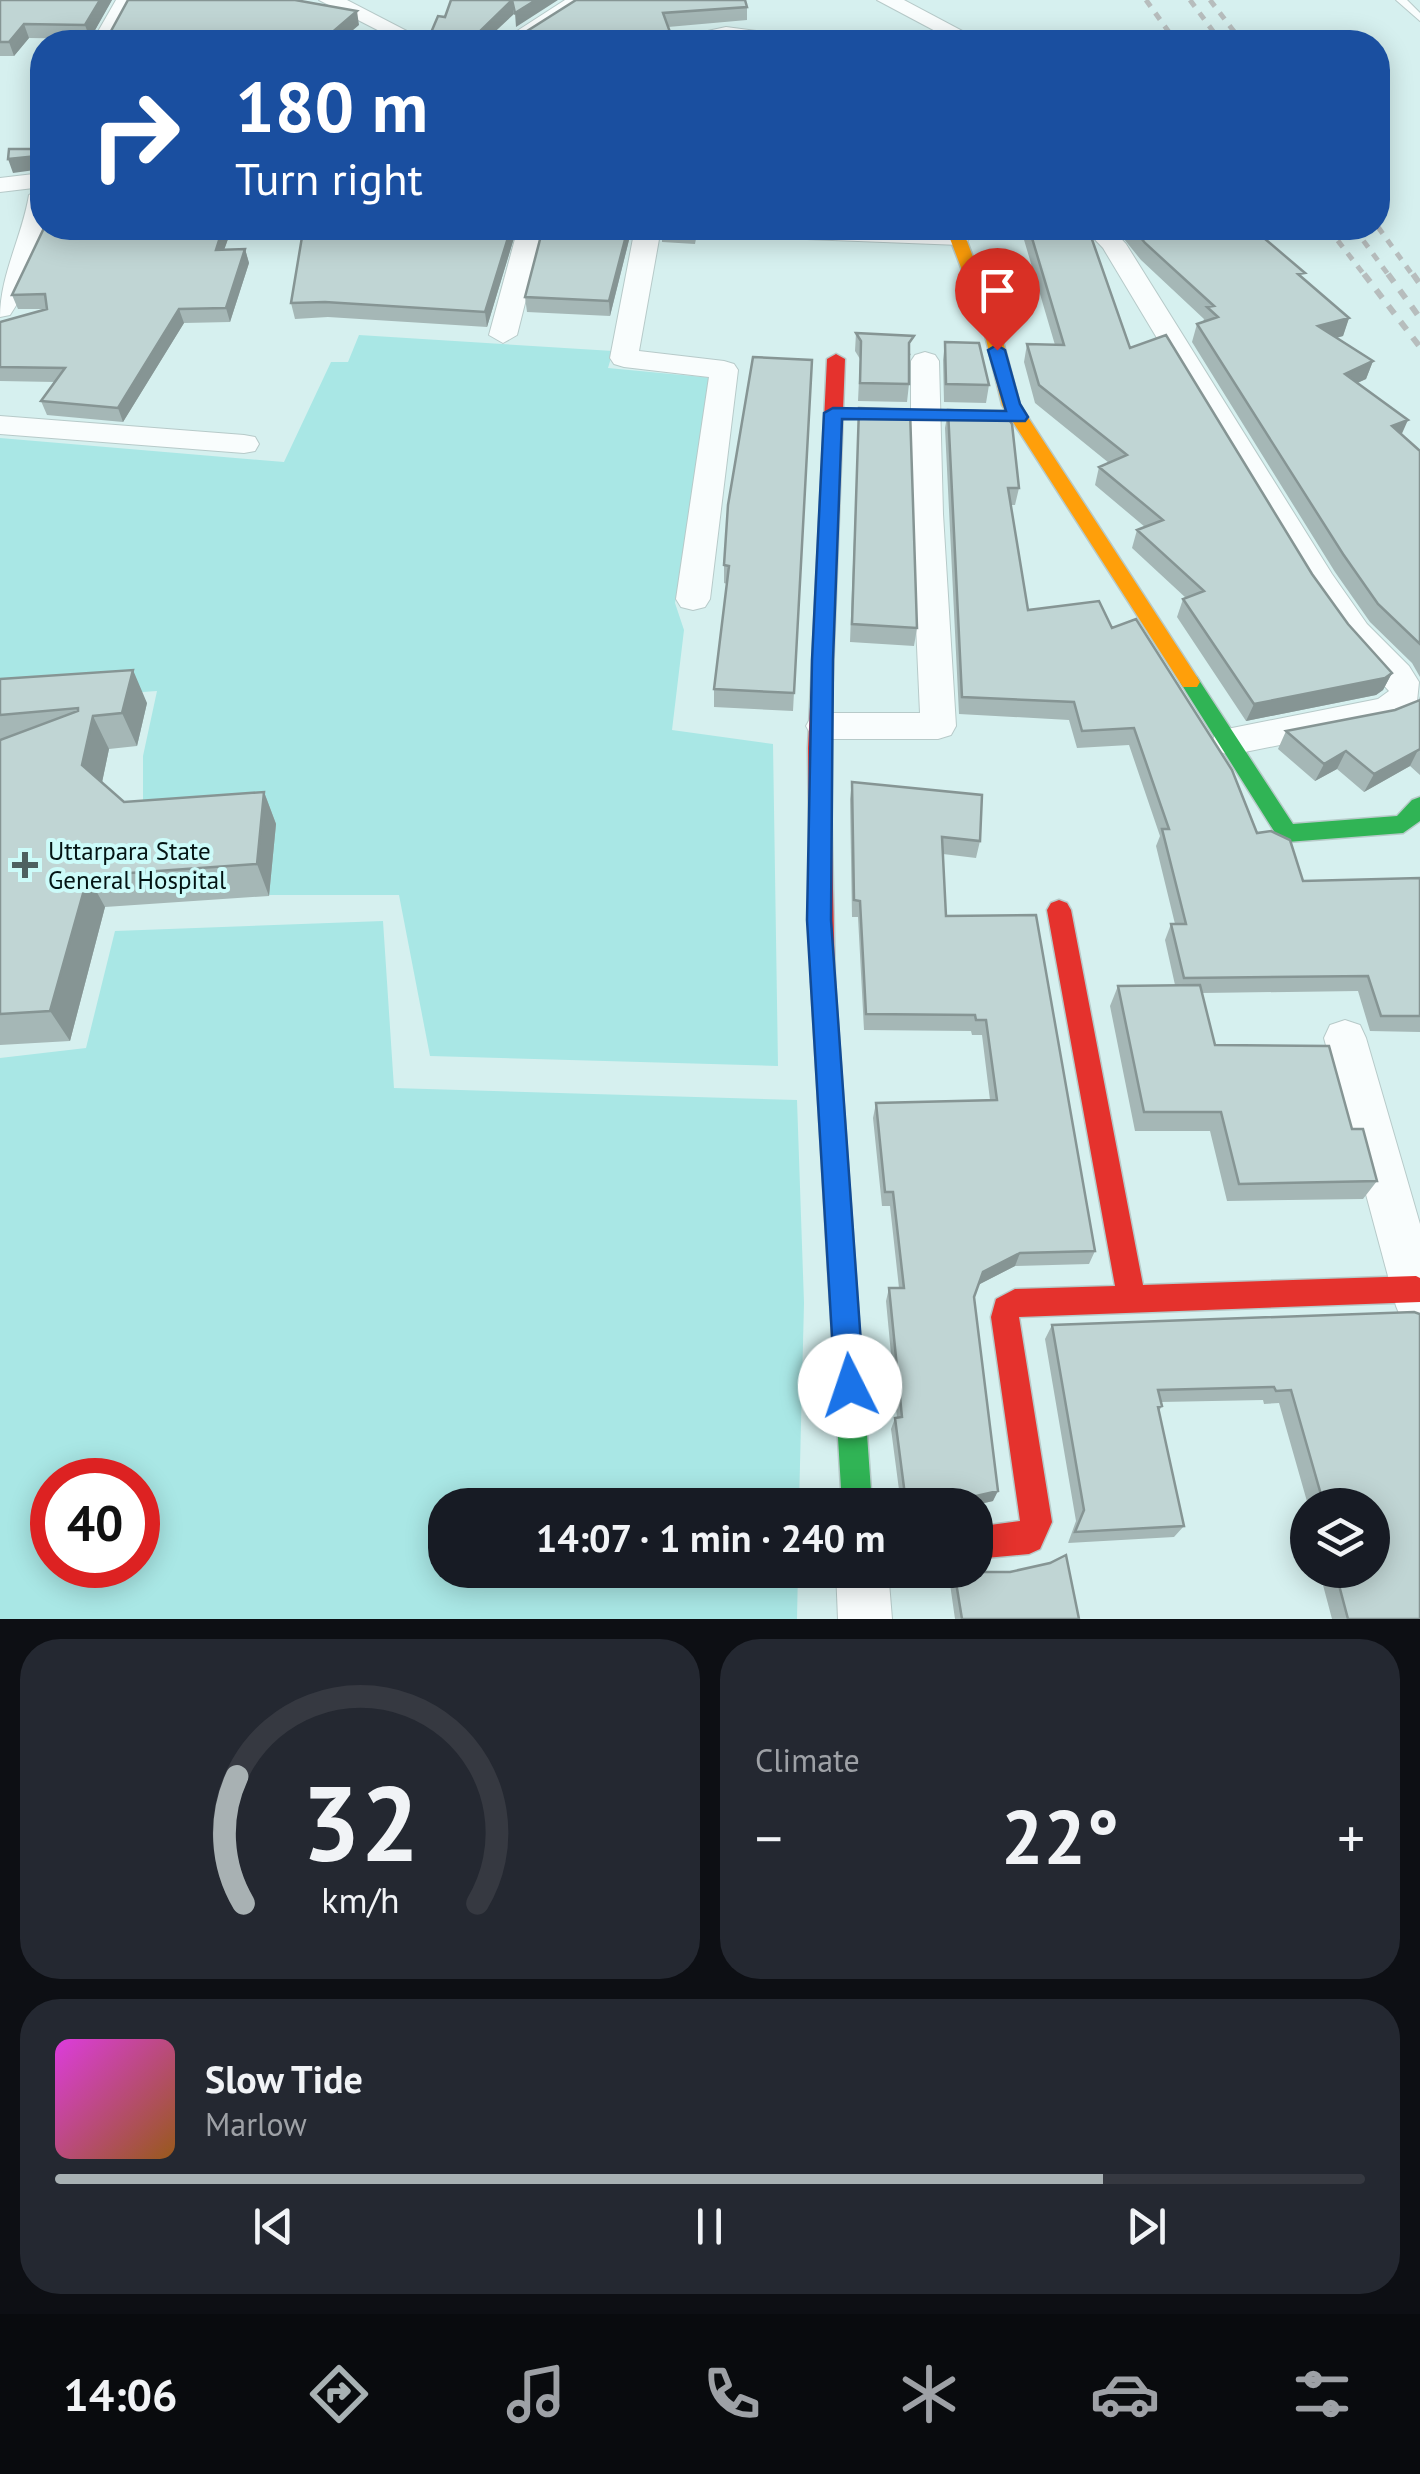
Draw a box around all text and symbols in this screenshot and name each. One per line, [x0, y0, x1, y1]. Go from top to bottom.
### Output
text: 180 m [235, 61, 428, 151]
icon: right [70, 70, 200, 200]
text: Turn right [235, 149, 423, 207]
pin [955, 248, 1040, 351]
icon: arrive [970, 263, 1025, 318]
place label: Uttarpara State General Hospital [48, 835, 227, 896]
marker: Uttarpara State General Hospital [12, 852, 38, 878]
position arrow [798, 1334, 902, 1438]
speed limit sign: 40 [30, 1458, 160, 1588]
map controls [1290, 1488, 1390, 1588]
button: layers [1290, 1488, 1390, 1588]
text: 14:07 · 1 min · 240 m [536, 1513, 885, 1562]
text: Climate [755, 1739, 860, 1781]
text: 32 [301, 1755, 419, 1890]
text: 22° [1001, 1788, 1119, 1885]
text: − [755, 1802, 783, 1873]
text: + [1337, 1802, 1365, 1873]
text: km/h [321, 1877, 399, 1923]
text: Slow Tide [205, 2054, 363, 2103]
text: Marlow [205, 2103, 307, 2145]
icon: previous [246, 2199, 301, 2254]
icon: pause [682, 2199, 737, 2254]
icon: next [1119, 2199, 1174, 2254]
icon: directions [304, 2359, 374, 2429]
icon: music [501, 2359, 571, 2429]
icon: phone [697, 2359, 767, 2429]
icon: climate [894, 2359, 964, 2429]
icon: car [1090, 2359, 1160, 2429]
icon: filters [1287, 2359, 1357, 2429]
text: 14:06 [63, 2365, 177, 2423]

